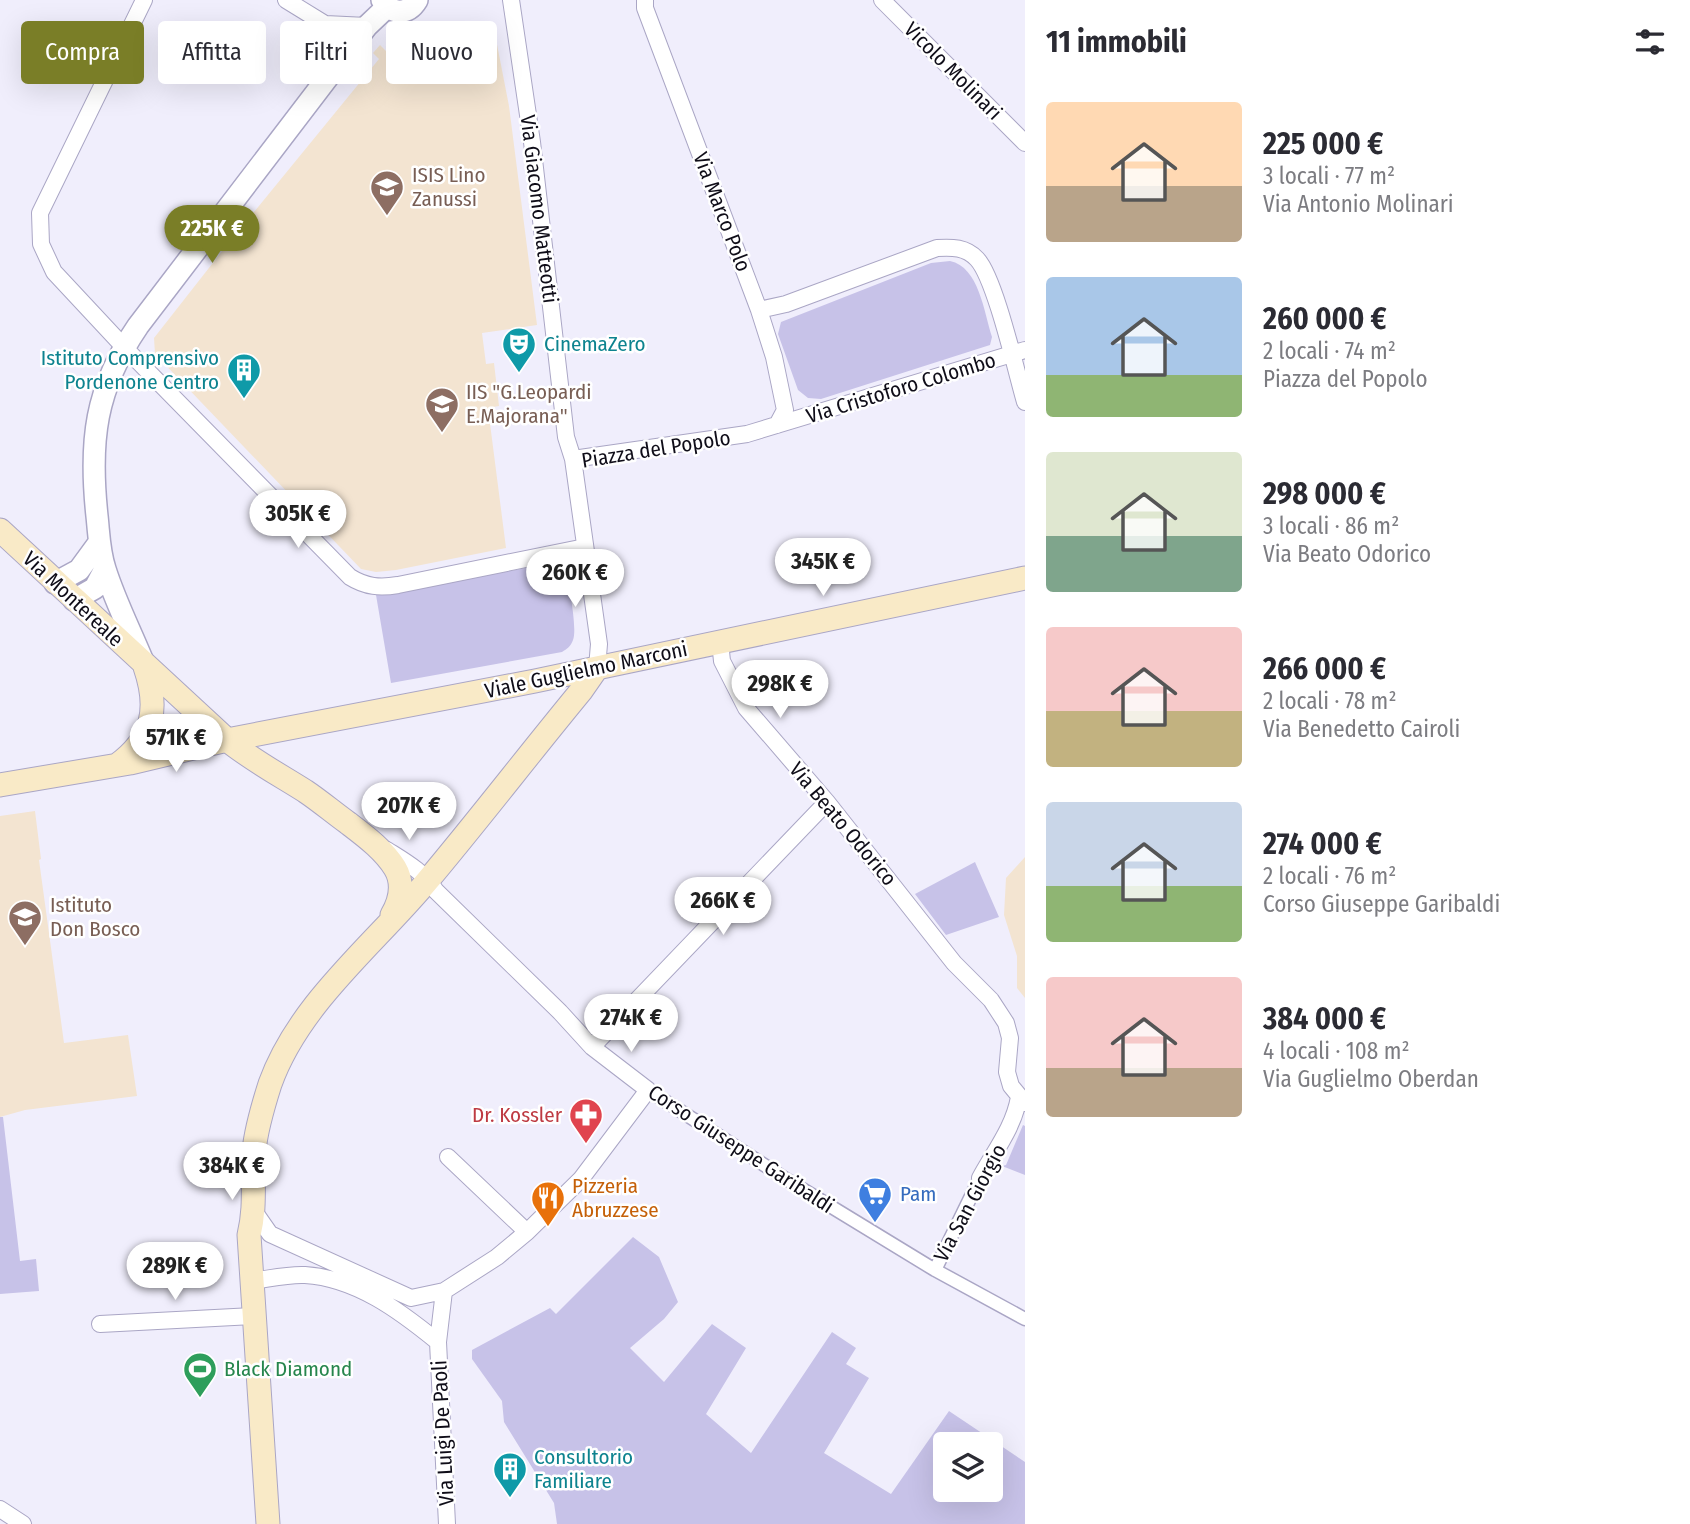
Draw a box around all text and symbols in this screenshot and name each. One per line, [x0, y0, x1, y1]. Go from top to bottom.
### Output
street label: Vicolo Molinari [899, 17, 1007, 125]
chip: Compra [21, 21, 144, 84]
chip: Affitta [158, 21, 266, 84]
chip: Filtri [280, 21, 372, 84]
chip: Nuovo [386, 21, 497, 84]
icon: filters [1631, 23, 1669, 61]
text: 11 immobili [1046, 24, 1187, 60]
street label: Via Giacomo Matteotti [515, 113, 563, 305]
text: 225 000 € [1263, 126, 1383, 162]
icon: home [1102, 130, 1186, 214]
street label: Via Marco Polo [687, 149, 757, 275]
place label: ISIS Lino Zanussi [412, 162, 485, 212]
text: 3 locali · 77 m² [1263, 162, 1395, 190]
school or university icon: ISIS Lino Zanussi [368, 168, 406, 217]
text: Via Antonio Molinari [1263, 190, 1454, 218]
pin: 225K € [155, 205, 269, 265]
text: 225K € [180, 214, 244, 242]
text: 260 000 € [1263, 301, 1387, 337]
icon: home [1102, 305, 1186, 389]
theatre icon: CinemaZero [500, 325, 538, 374]
place label: CinemaZero [544, 331, 645, 357]
text: 2 locali · 74 m² [1263, 337, 1396, 365]
place label: Istituto Comprensivo Pordenone Centro [41, 345, 219, 395]
street label: Via Cristoforo Colombo [803, 347, 999, 429]
building icon: Istituto Comprensivo Pordenone Centro [225, 351, 263, 400]
text: Piazza del Popolo [1263, 365, 1428, 393]
place label: IIS "G.Leopardi E.Majorana" [466, 379, 592, 429]
school or university icon: IIS "G.Leopardi E.Majorana" [423, 385, 461, 434]
street label: Piazza del Popolo [580, 424, 732, 474]
text: 298 000 € [1263, 476, 1386, 512]
icon: home [1102, 480, 1186, 564]
pin: 305K € [241, 490, 355, 550]
text: 305K € [265, 499, 331, 527]
text: 3 locali · 86 m² [1263, 512, 1399, 540]
pin: 345K € [766, 538, 880, 598]
text: Via Beato Odorico [1263, 540, 1431, 568]
street label: Via Montereale [17, 546, 129, 652]
text: 345K € [791, 547, 855, 575]
pin: 260K € [518, 550, 632, 609]
text: 260K € [542, 558, 608, 586]
street label: Viale Guglielmo Marconi [482, 636, 690, 704]
text: 266 000 € [1263, 651, 1386, 687]
icon: home [1102, 655, 1186, 739]
pin: 298K € [723, 660, 837, 720]
text: 298K € [747, 669, 813, 697]
text: 2 locali · 78 m² [1263, 687, 1397, 715]
pin: 571K € [119, 714, 233, 774]
text: Via Benedetto Cairoli [1263, 715, 1460, 743]
text: 571K € [146, 723, 206, 751]
street label: Via Beato Odorico [784, 757, 902, 891]
pin: 207K € [352, 782, 466, 842]
text: 207K € [377, 791, 441, 819]
text: 274 000 € [1263, 826, 1382, 862]
icon: home [1102, 830, 1186, 914]
text: 2 locali · 76 m² [1263, 862, 1396, 890]
pin: 266K € [666, 878, 780, 937]
text: 266K € [690, 886, 756, 914]
text: Corso Giuseppe Garibaldi [1263, 890, 1500, 918]
place label: Istituto Don Bosco [50, 892, 140, 942]
school or university icon: Istituto Don Bosco [6, 898, 44, 947]
pin: 274K € [574, 995, 688, 1054]
text: 384 000 € [1263, 1001, 1386, 1037]
text: 274K € [600, 1003, 662, 1031]
icon: home [1102, 1005, 1186, 1089]
text: 4 locali · 108 m² [1263, 1037, 1410, 1065]
text: Via Guglielmo Oberdan [1263, 1065, 1479, 1093]
street label: Corso Giuseppe Garibaldi [643, 1079, 839, 1219]
pharmacy icon: Dr. Kossler [567, 1096, 605, 1145]
place label: Dr. Kossler [472, 1102, 563, 1128]
street label: Via San Giorgio [928, 1140, 1012, 1266]
pin: 384K € [175, 1142, 289, 1202]
text: 384K € [199, 1151, 265, 1179]
place label: Pizzeria Abruzzese [572, 1173, 659, 1223]
supermarket icon: Pam [856, 1175, 894, 1224]
restaurant icon: Pizzeria Abruzzese [529, 1179, 567, 1228]
place label: Pam [900, 1181, 936, 1207]
pin: 289K € [118, 1242, 232, 1302]
text: 289K € [143, 1251, 207, 1279]
sports icon: Black Diamond [181, 1350, 219, 1399]
place label: Black Diamond [224, 1356, 352, 1382]
street label: Via Luigi De Paoli [426, 1359, 460, 1507]
map controls [933, 1432, 1003, 1502]
button: layers [933, 1432, 1003, 1502]
place label: Consultorio Familiare [534, 1444, 633, 1494]
building icon: Consultorio Familiare [491, 1450, 529, 1499]

